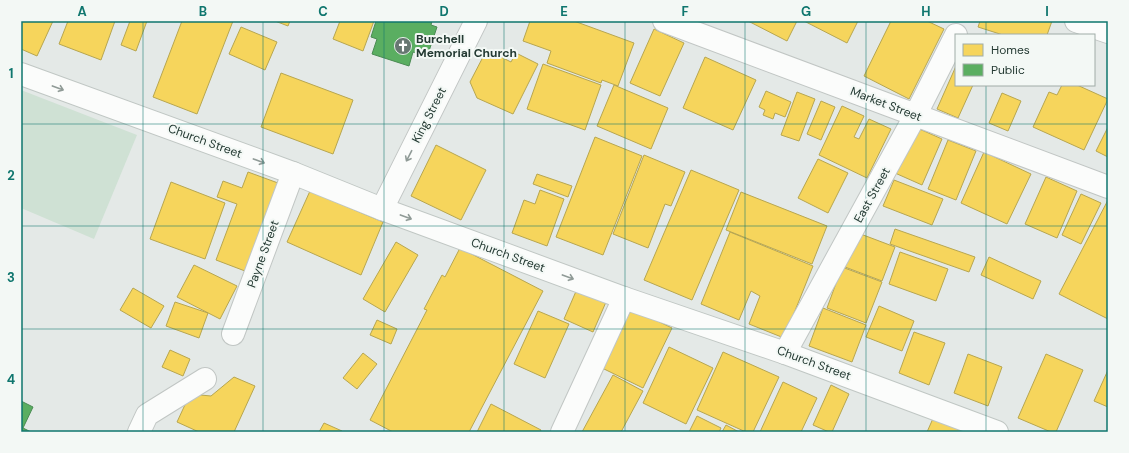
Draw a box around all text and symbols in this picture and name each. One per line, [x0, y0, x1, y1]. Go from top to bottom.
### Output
text: A [77, 3, 87, 20]
text: B [199, 3, 207, 20]
text: C [318, 3, 328, 20]
text: D [439, 3, 449, 20]
text: E [560, 3, 568, 20]
text: F [681, 3, 689, 20]
text: G [801, 3, 811, 20]
text: H [921, 3, 931, 20]
text: I [1045, 3, 1049, 20]
place label: Burchell Memorial Church [416, 31, 517, 61]
legend [955, 34, 1095, 86]
church icon: Burchell Memorial Church [393, 36, 413, 56]
text: Homes [991, 42, 1030, 58]
text: Public [991, 62, 1025, 78]
text: 1 [9, 65, 13, 82]
street label: Market Street [848, 83, 924, 125]
one-way arrow [51, 84, 63, 92]
street label: King Street [408, 84, 450, 146]
street label: Church Street [166, 120, 244, 162]
one-way arrow [405, 150, 412, 162]
one-way arrow [252, 158, 265, 165]
street label: East Street [850, 164, 894, 226]
text: 2 [7, 167, 15, 184]
one-way arrow [400, 214, 412, 222]
street label: Payne Street [243, 218, 283, 290]
street label: Church Street [469, 234, 547, 276]
text: 3 [7, 269, 15, 286]
one-way arrow [561, 274, 574, 281]
street label: Church Street [775, 342, 853, 384]
text: 4 [7, 371, 15, 388]

